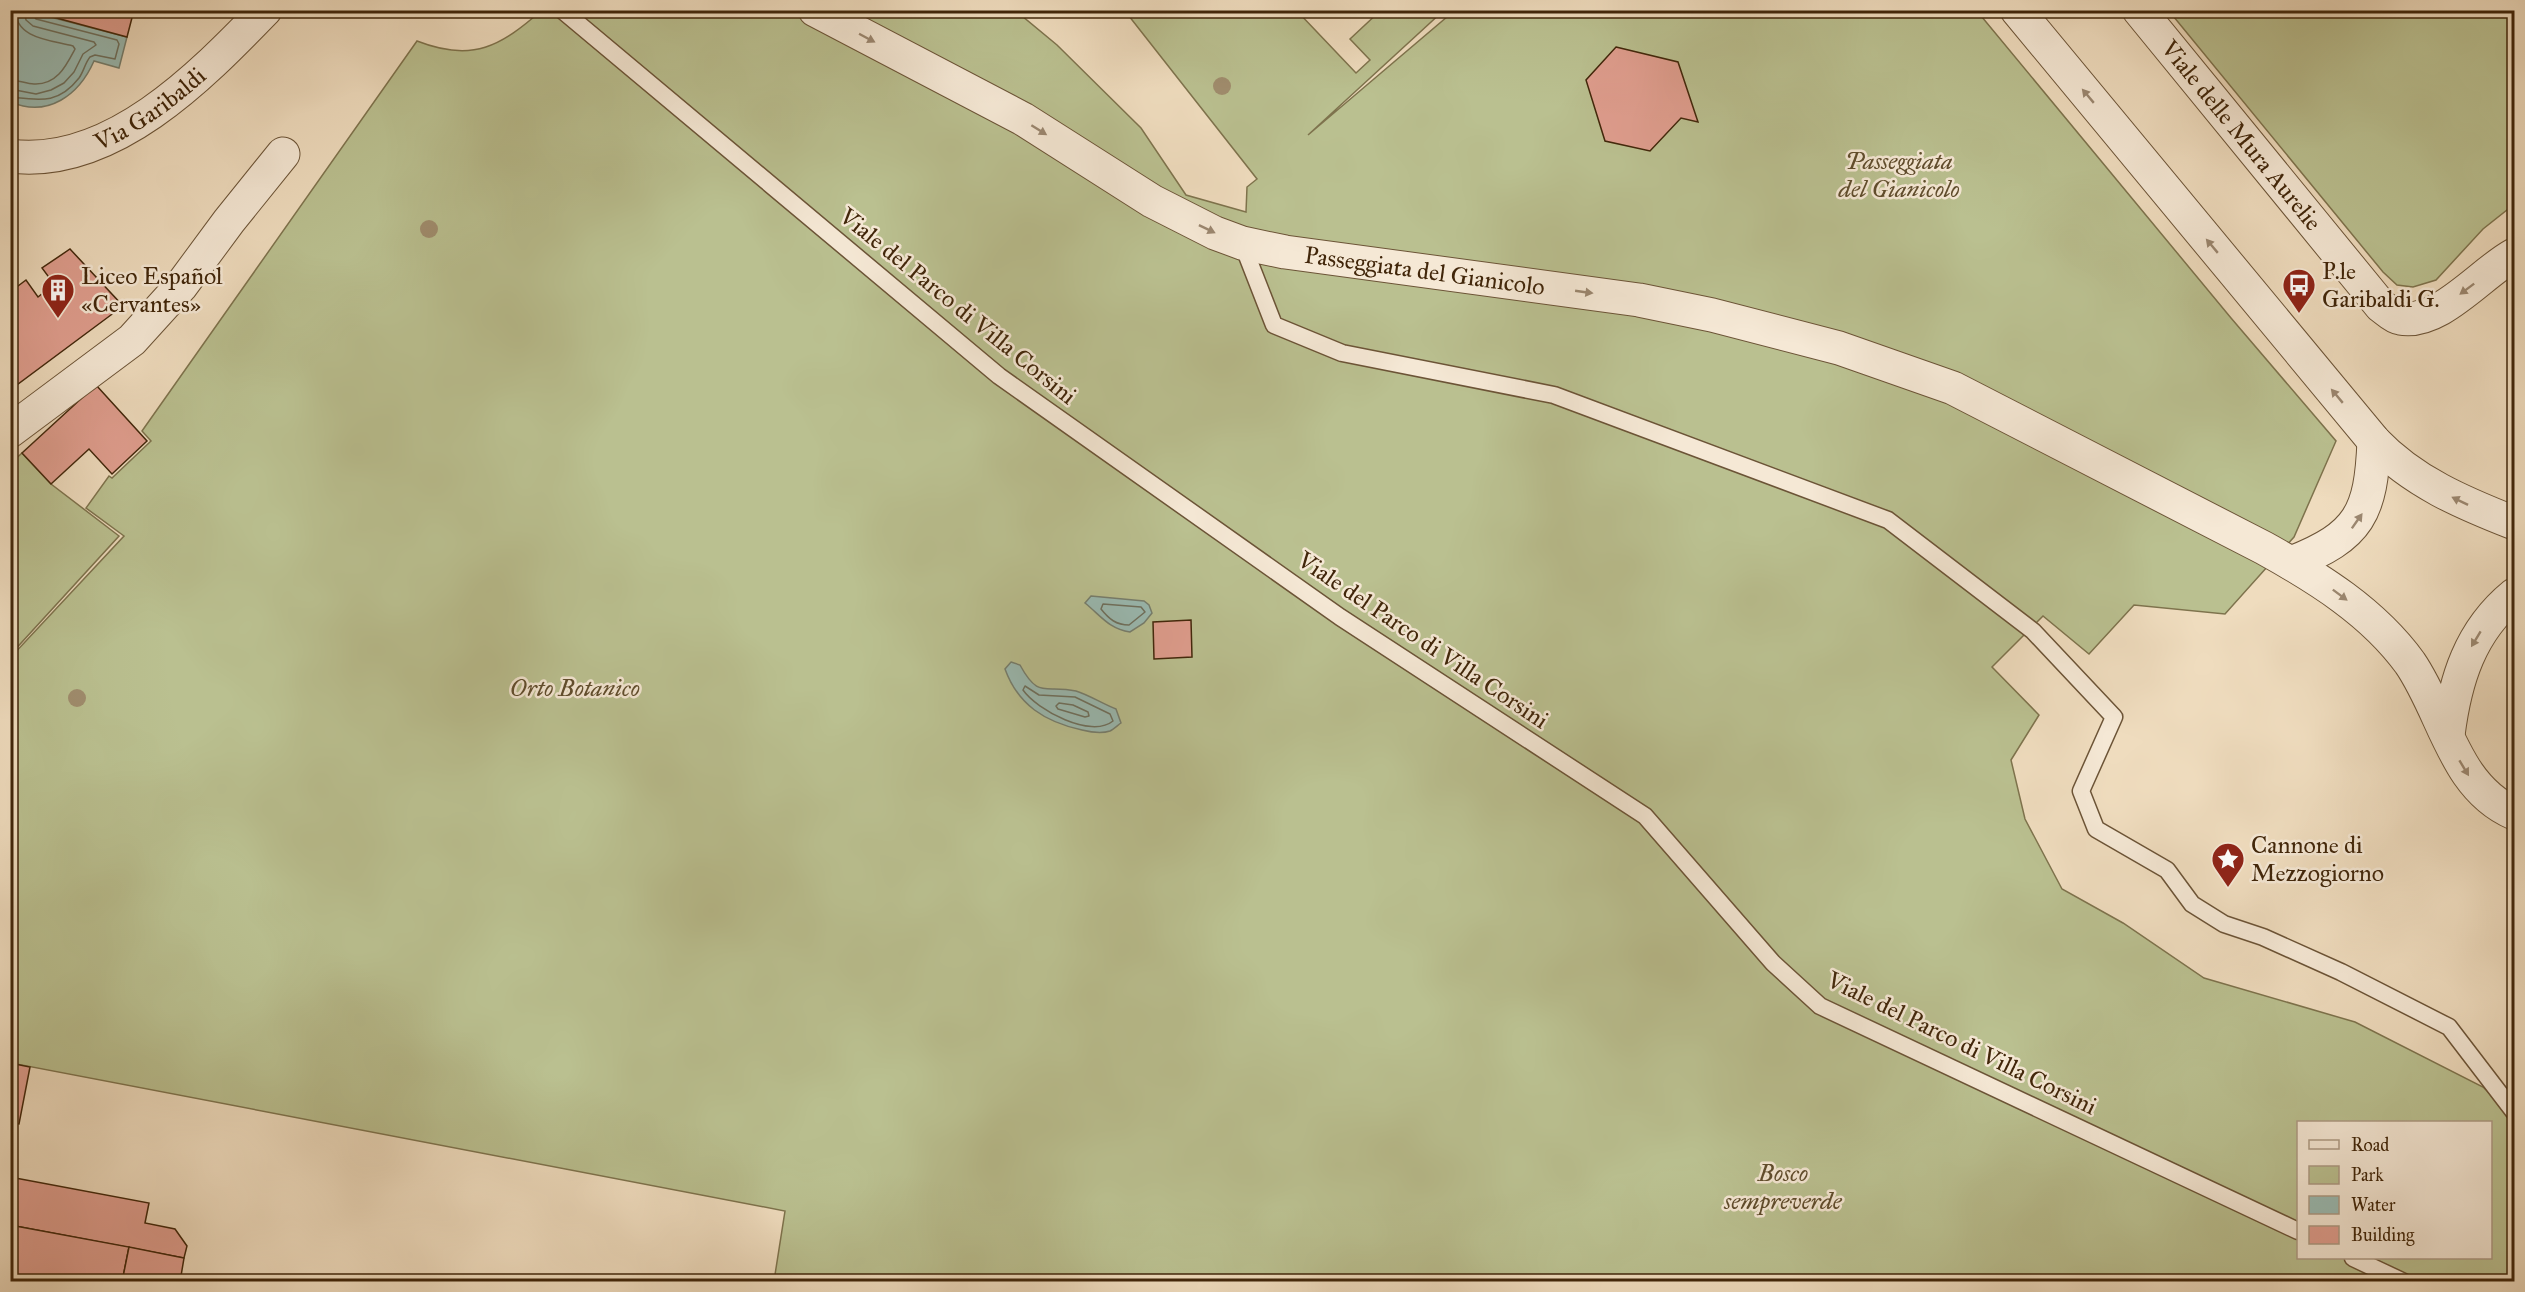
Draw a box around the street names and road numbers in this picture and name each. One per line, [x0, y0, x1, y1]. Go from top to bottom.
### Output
street label: Viale delle Mura Aurelie [2154, 33, 2328, 237]
street label: Via Garibaldi [89, 60, 212, 158]
street label: Viale del Parco di Villa Corsini [833, 200, 1083, 411]
street label: Passeggiata del Gianicolo [1303, 240, 1547, 302]
street label: Viale del Parco di Villa Corsini [1291, 544, 1555, 736]
street label: Viale del Parco di Villa Corsini [1821, 964, 2102, 1122]

